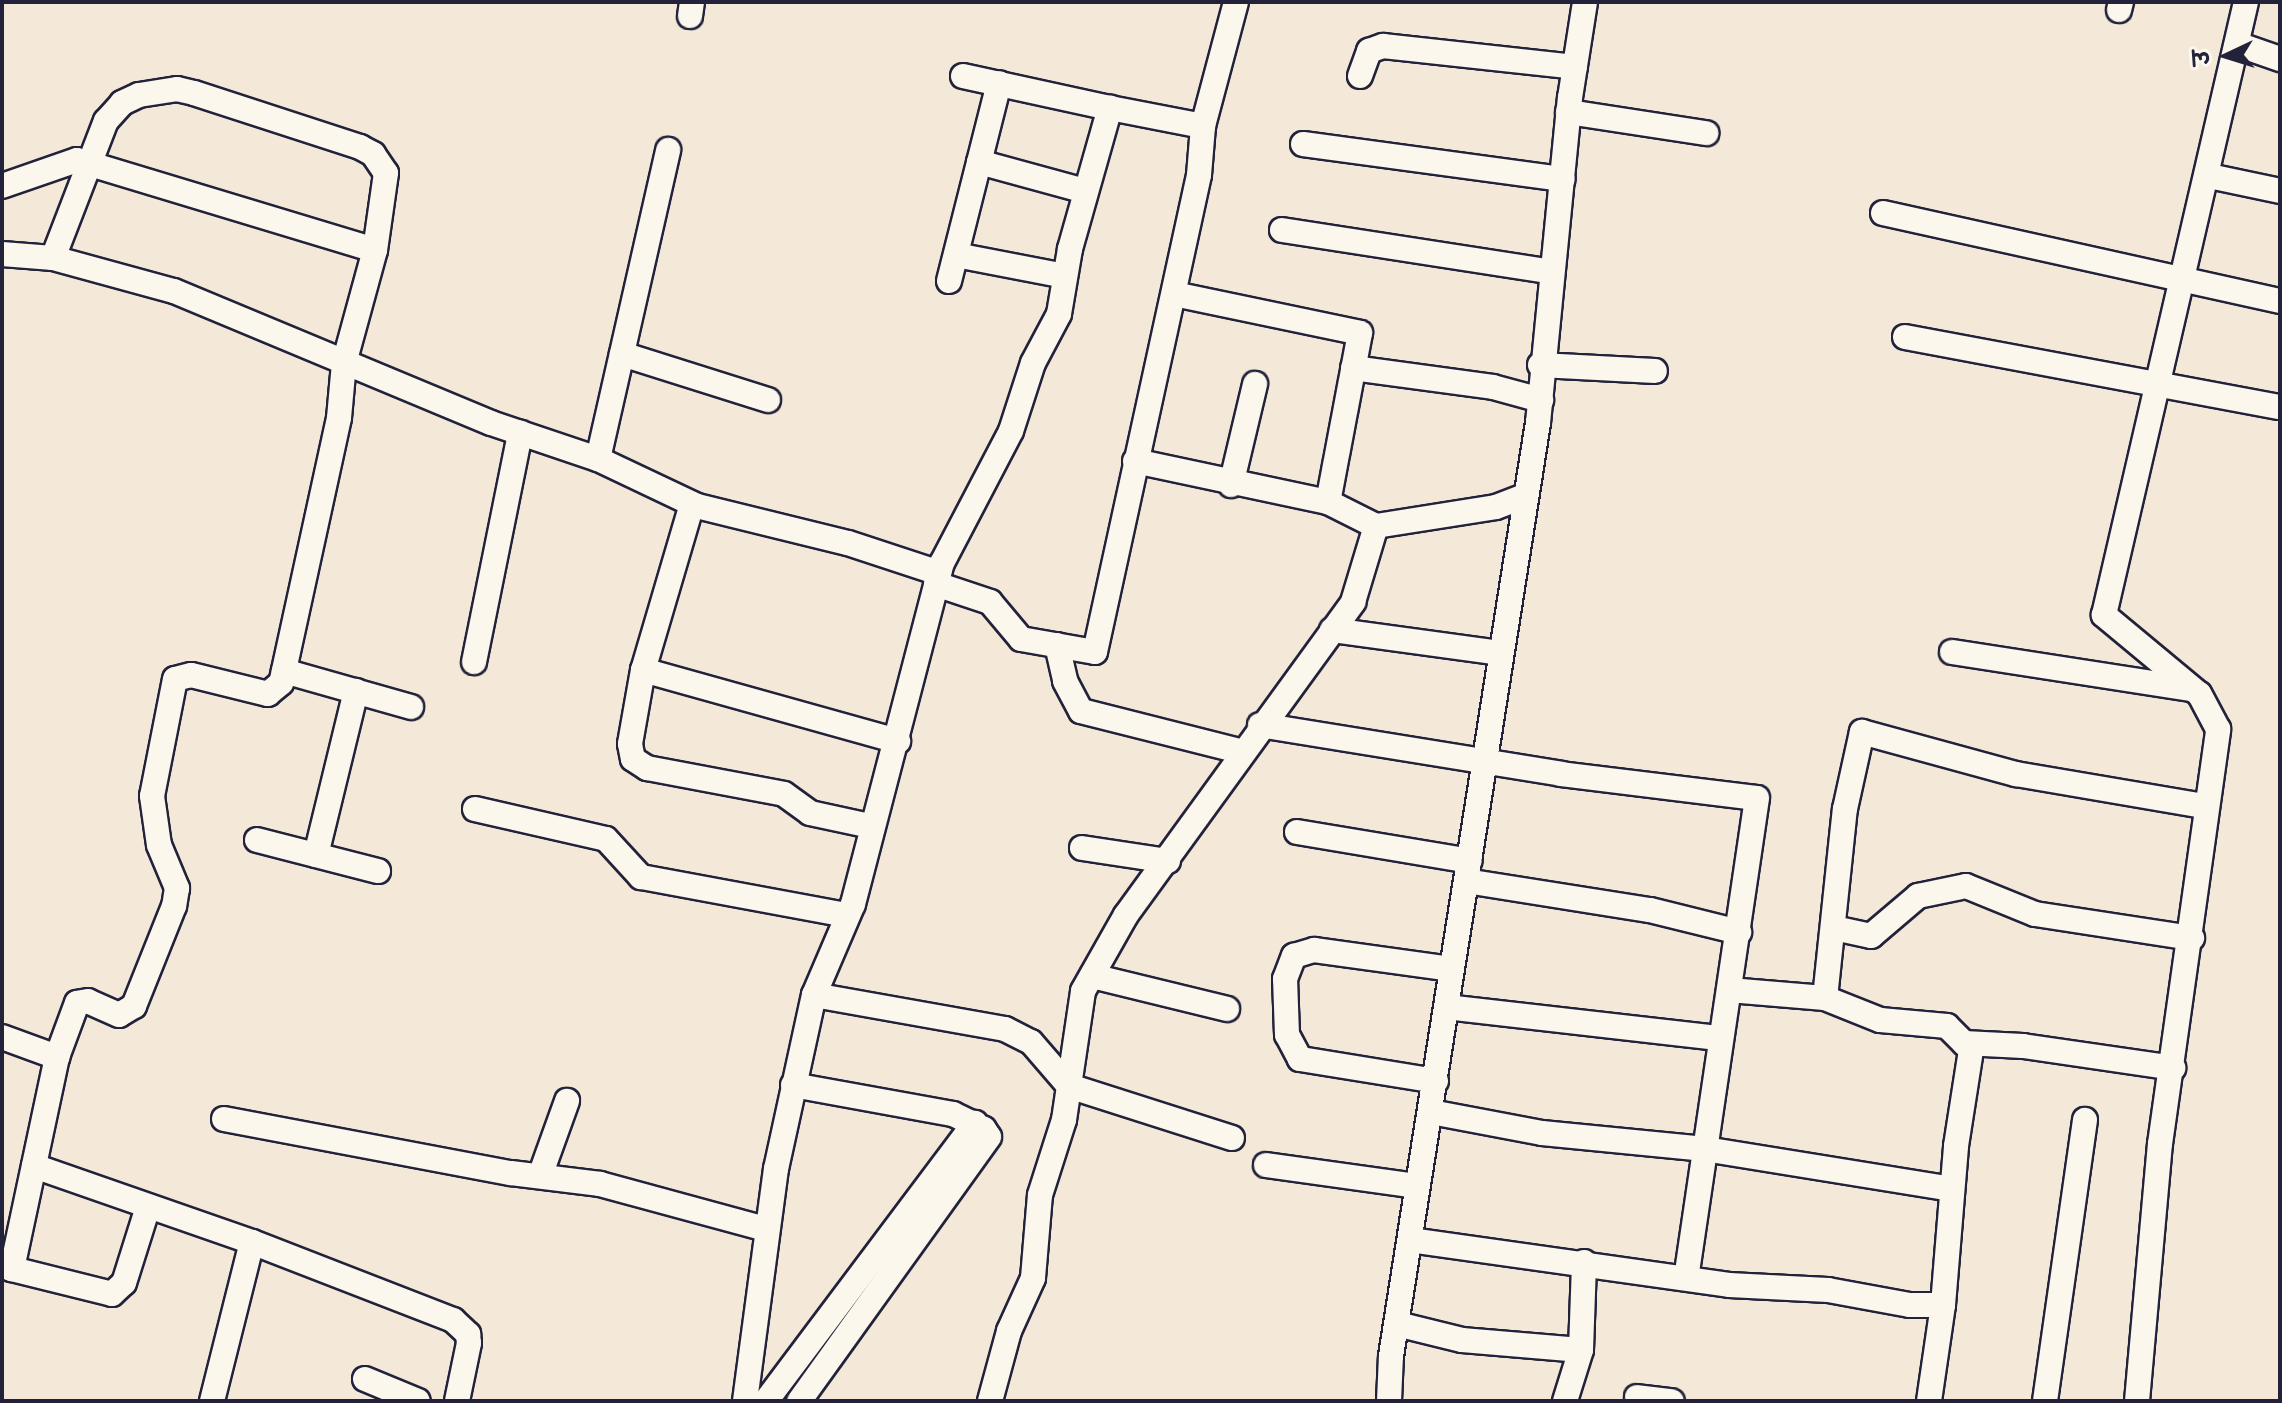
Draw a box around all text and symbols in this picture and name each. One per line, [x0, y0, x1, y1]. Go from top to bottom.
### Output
north arrow [2186, 16, 2266, 96]
text: उ [2187, 49, 2217, 66]

